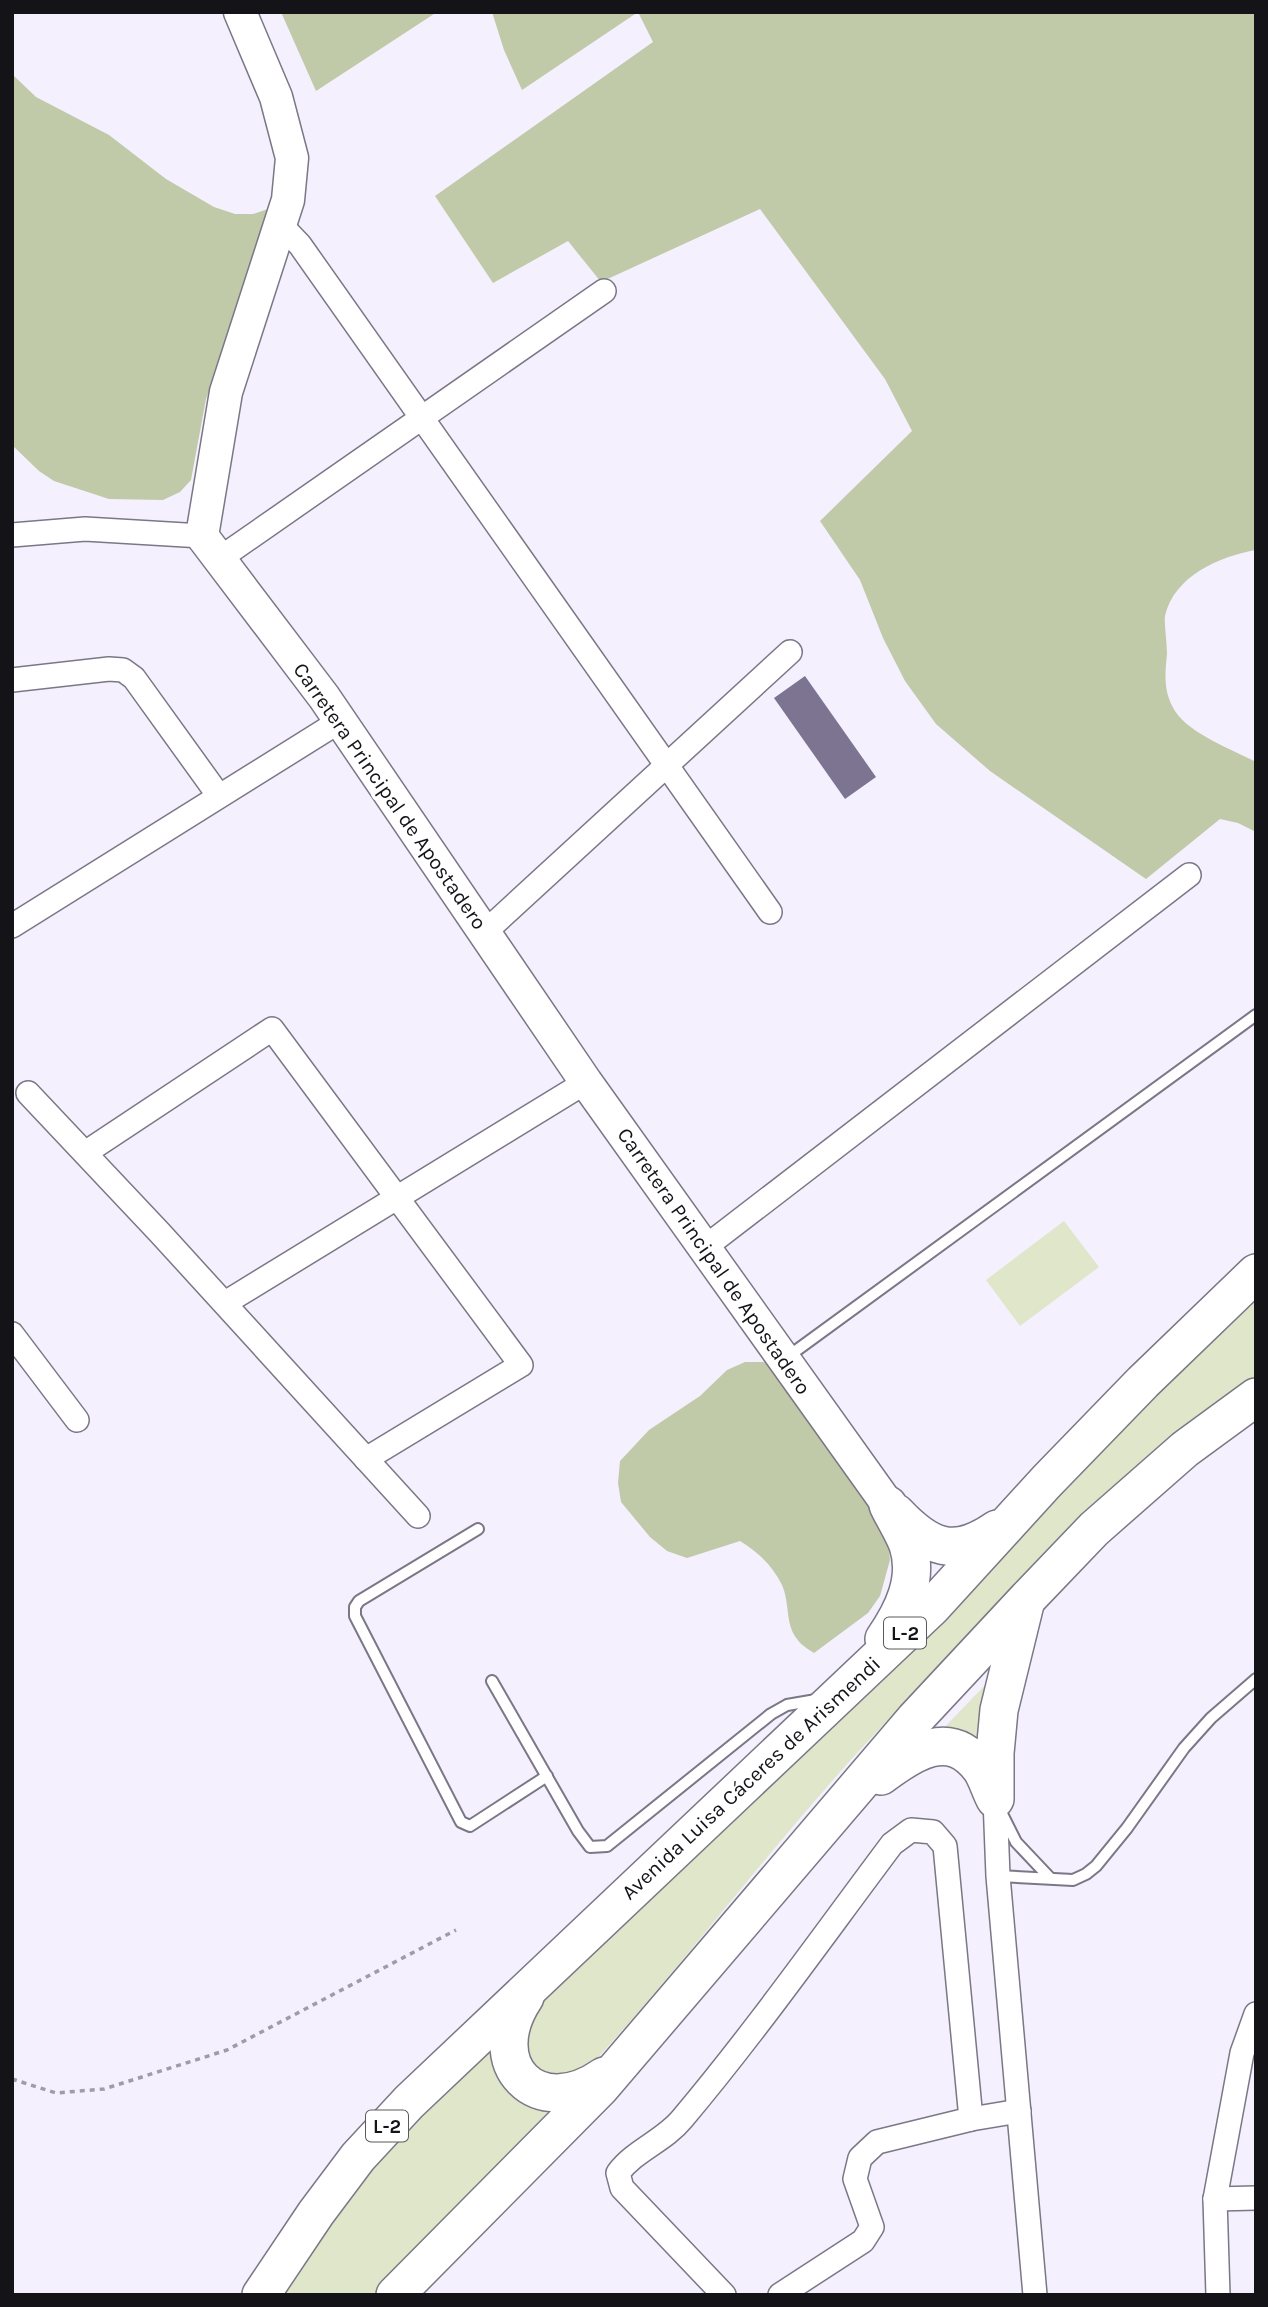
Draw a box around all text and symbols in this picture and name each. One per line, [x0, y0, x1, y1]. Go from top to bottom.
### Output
street label: Carretera Principal de Apostadero [288, 658, 492, 934]
street label: Carretera Principal de Apostadero [612, 1123, 816, 1399]
road number: L-2 [884, 1618, 926, 1648]
street label: Avenida Luisa Cáceres de Arismendi [617, 1652, 885, 1904]
road number: L-2 [366, 2110, 408, 2142]

